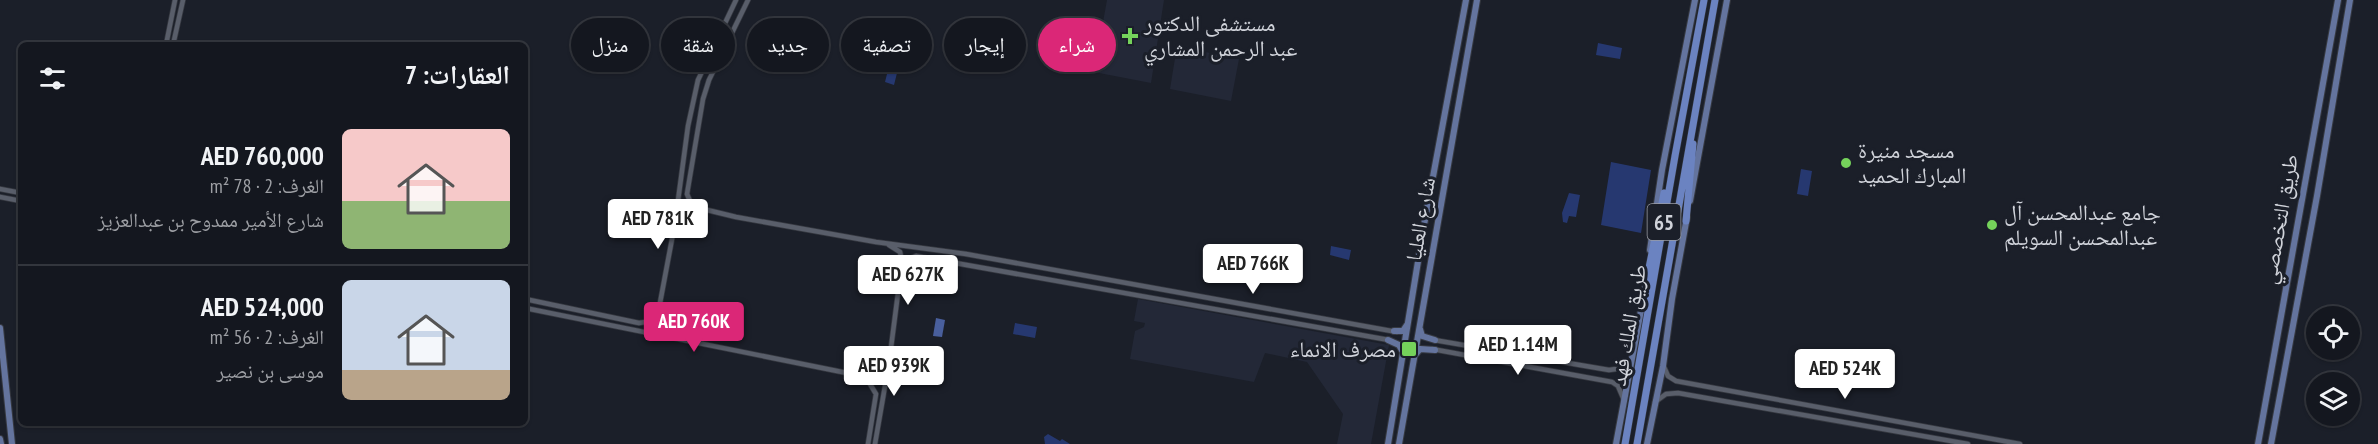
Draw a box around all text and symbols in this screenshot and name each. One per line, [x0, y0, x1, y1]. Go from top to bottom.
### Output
place label: مستشفى الدكتور عبد الرحمن المشاري [1143, 9, 1297, 66]
chip: منزل [571, 18, 649, 72]
chip: شقة [661, 18, 735, 72]
chip: جديد [747, 18, 829, 72]
chip: تصفية [841, 18, 932, 72]
chip: إيجار [944, 18, 1026, 72]
chip: شراء [1038, 18, 1116, 72]
marker: مستشفى الدكتور عبد الرحمن المشاري [1121, 27, 1139, 45]
text: العقارات: 7 [405, 58, 510, 91]
icon: filters [36, 62, 69, 95]
place label: مسجد منيرة المبارك الحميد [1858, 136, 1966, 189]
text: AED 760,000 [201, 139, 324, 172]
street label: طريق التخصصي [2254, 152, 2308, 287]
icon: home [390, 153, 462, 225]
marker: مسجد منيرة المبارك الحميد [1839, 156, 1853, 170]
text: الغرف: 2 · 78 m² [210, 173, 324, 199]
street label: شارع العليا [1399, 175, 1441, 263]
place label: جامع عبدالمحسن آل عبدالمحسن السويلم [2004, 198, 2161, 252]
pin: AED 781K [596, 199, 720, 250]
road number: 65 [1648, 204, 1680, 240]
text: AED 781K [622, 205, 694, 231]
text: شارع الأمير ممدوح بن عبدالعزيز [98, 207, 324, 233]
marker: جامع عبدالمحسن آل عبدالمحسن السويلم [1985, 218, 1999, 232]
pin: AED 766K [1191, 244, 1315, 295]
text: AED 766K [1217, 250, 1289, 276]
pin: AED 627K [846, 255, 970, 306]
text: AED 627K [872, 261, 944, 287]
street label: طريق الملك فهد [1604, 262, 1652, 388]
text: AED 524,000 [201, 290, 324, 323]
pin: AED 760K [632, 302, 756, 353]
icon: home [390, 304, 462, 376]
map controls [2306, 306, 2360, 426]
button: locate [2306, 306, 2360, 360]
text: AED 760K [658, 308, 730, 334]
text: الغرف: 2 · 56 m² [210, 324, 324, 350]
pin: AED 1.14M [1449, 325, 1587, 376]
text: AED 1.14M [1478, 331, 1558, 357]
place label: مصرف الانماء [1290, 335, 1396, 363]
marker: مصرف الانماء [1400, 340, 1418, 358]
pin: AED 939K [832, 346, 956, 397]
pin: AED 524K [1783, 349, 1907, 400]
text: AED 939K [858, 352, 930, 378]
text: AED 524K [1809, 355, 1881, 381]
text: موسى بن نصير [217, 358, 324, 384]
button: layers [2306, 372, 2360, 426]

